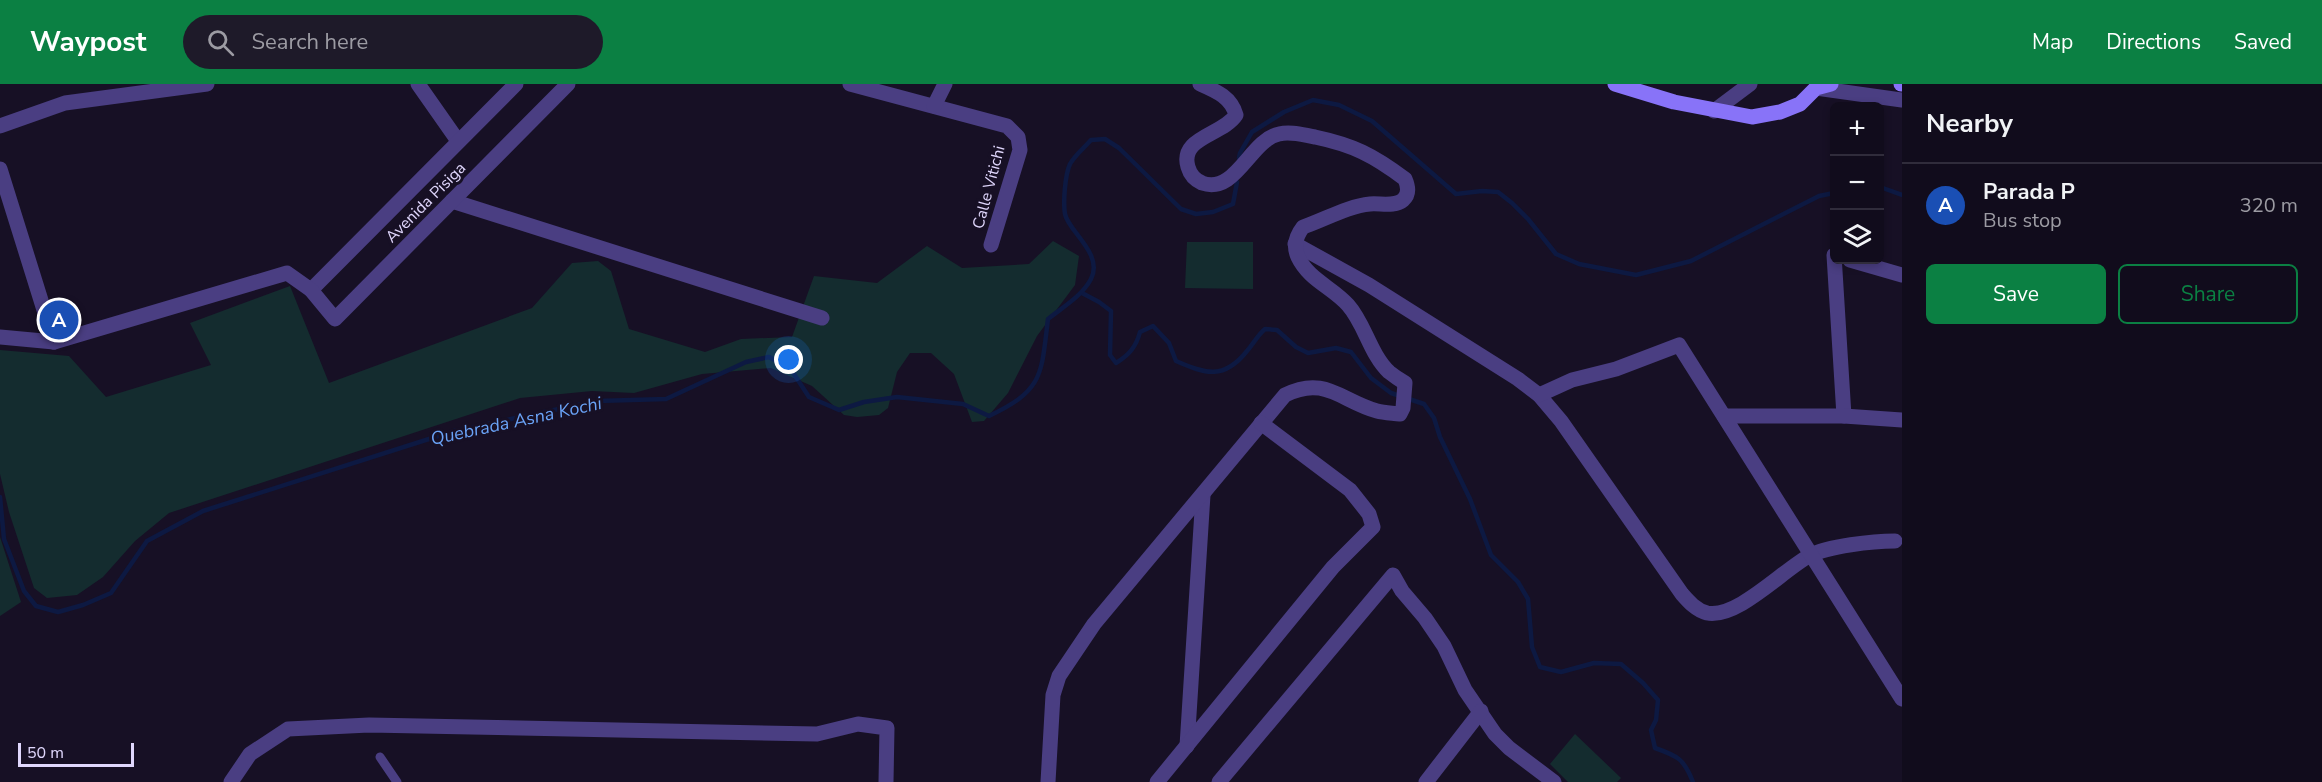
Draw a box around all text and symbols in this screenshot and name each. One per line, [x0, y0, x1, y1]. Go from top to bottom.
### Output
search box [183, 15, 603, 69]
text: Waypost [30, 23, 147, 61]
icon: search [204, 26, 237, 59]
text: Search here [252, 27, 368, 57]
text: Map [2032, 28, 2073, 56]
text: Directions [2106, 28, 2201, 56]
text: Saved [2234, 28, 2292, 56]
map controls [1830, 102, 1884, 264]
button: + [1830, 102, 1884, 156]
text: Nearby [1926, 106, 2013, 141]
street label: Calle Vitichi [967, 143, 1011, 231]
button: − [1830, 156, 1884, 210]
street label: Avenida Pisiga [381, 158, 471, 248]
text: Parada P [1983, 177, 2075, 207]
text: A [1938, 192, 1953, 219]
text: 320 m [2240, 192, 2298, 219]
text: Bus stop [1983, 207, 2062, 234]
button: layers [1830, 210, 1884, 264]
button: Save [1926, 264, 2106, 324]
button: Share [2118, 264, 2298, 324]
pin: A [40, 298, 78, 342]
your location [774, 345, 803, 374]
water label: Quebrada Asna Kochi [428, 391, 605, 451]
scale bar [18, 740, 134, 768]
text: 50 m [27, 742, 64, 764]

